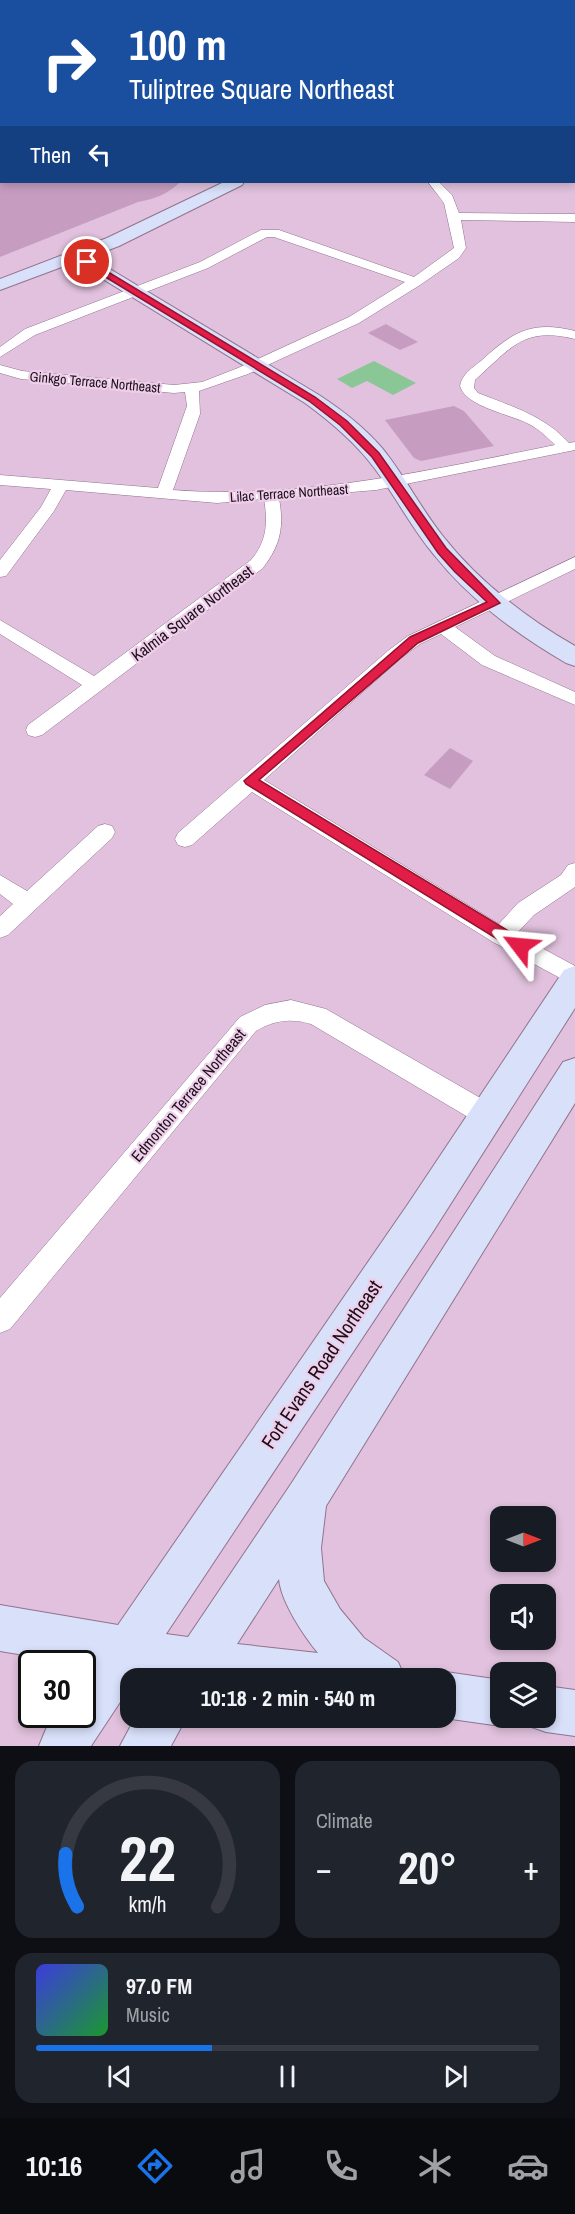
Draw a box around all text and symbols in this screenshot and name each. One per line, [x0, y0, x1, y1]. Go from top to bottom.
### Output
text: 100 m [129, 17, 227, 73]
icon: right [30, 24, 108, 102]
text: Tuliptree Square Northeast [129, 71, 394, 107]
icon: left [83, 138, 116, 171]
text: Then [30, 140, 71, 170]
pin [61, 236, 112, 287]
icon: arrive [70, 245, 103, 278]
street label: Ginkgo Terrace Northeast [29, 367, 161, 397]
street label: Lilac Terrace Northeast [229, 480, 349, 506]
street label: Kalmia Square Northeast [127, 560, 258, 666]
position arrow [488, 914, 552, 978]
street label: Edmonton Terrace Northeast [126, 1024, 250, 1166]
street label: Fort Evans Road Northeast [254, 1274, 388, 1454]
north arrow [490, 1506, 556, 1572]
map controls [490, 1506, 556, 1728]
button: sound [490, 1584, 556, 1650]
speed limit sign: 30 [18, 1650, 96, 1728]
button: layers [490, 1662, 556, 1728]
text: 10:18 · 2 min · 540 m [201, 1683, 375, 1713]
text: Climate [316, 1807, 373, 1834]
text: 22 [119, 1816, 176, 1900]
text: 20° [398, 1837, 457, 1898]
text: − [316, 1846, 332, 1890]
text: + [523, 1846, 539, 1890]
text: km/h [128, 1890, 167, 1919]
text: 97.0 FM [126, 1971, 192, 2001]
text: Music [126, 2001, 170, 2028]
icon: previous [103, 2060, 136, 2093]
icon: pause [271, 2060, 304, 2093]
icon: next [439, 2060, 472, 2093]
icon: directions [134, 2145, 176, 2187]
icon: music [227, 2145, 269, 2187]
icon: phone [320, 2145, 362, 2187]
icon: climate [414, 2145, 456, 2187]
icon: car [507, 2145, 549, 2187]
text: 10:16 [26, 2148, 82, 2184]

